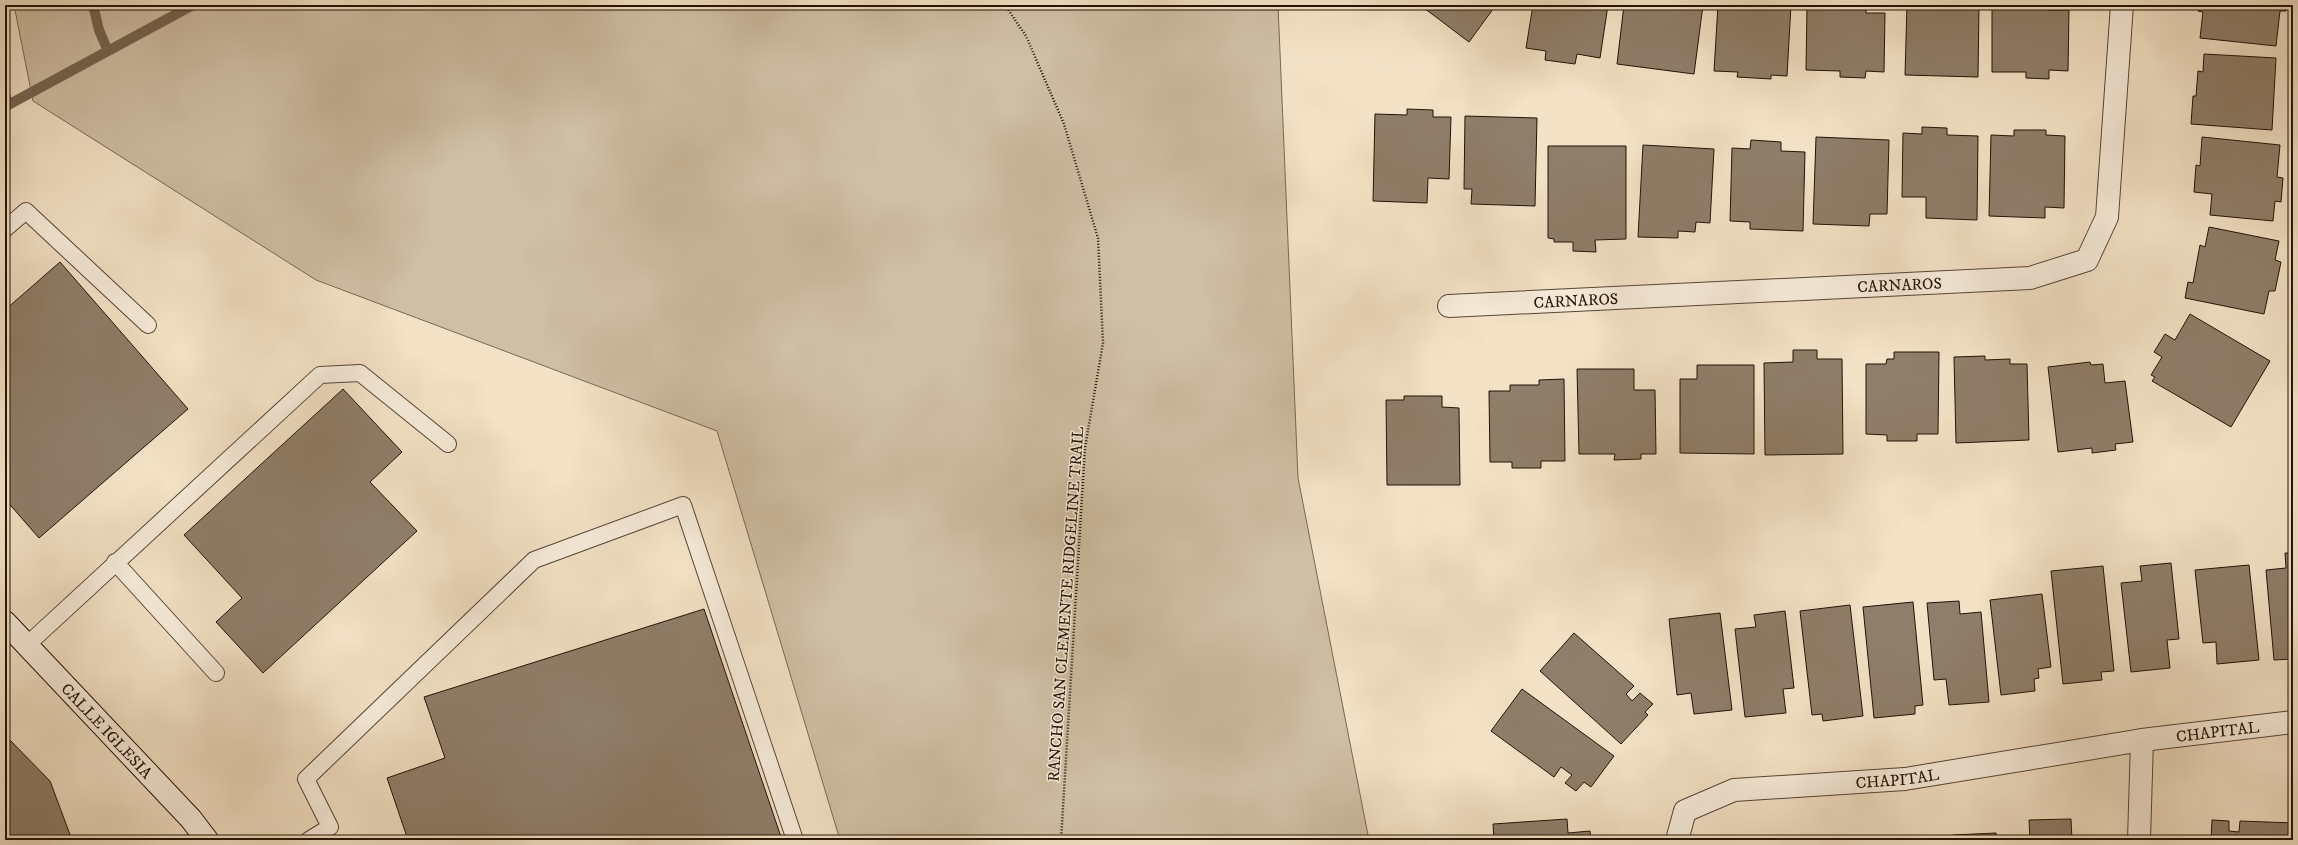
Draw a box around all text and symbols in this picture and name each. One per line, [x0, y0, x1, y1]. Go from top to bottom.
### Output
street label: CARNAROS [1857, 273, 1942, 297]
street label: CARNAROS [1533, 289, 1619, 313]
street label: RANCHO SAN CLEMENTE RIDGELINE TRAIL [1044, 425, 1088, 782]
street label: CALLE IGLESIA [57, 679, 157, 784]
street label: CHAPITAL [2175, 717, 2261, 747]
street label: CHAPITAL [1855, 765, 1941, 793]

